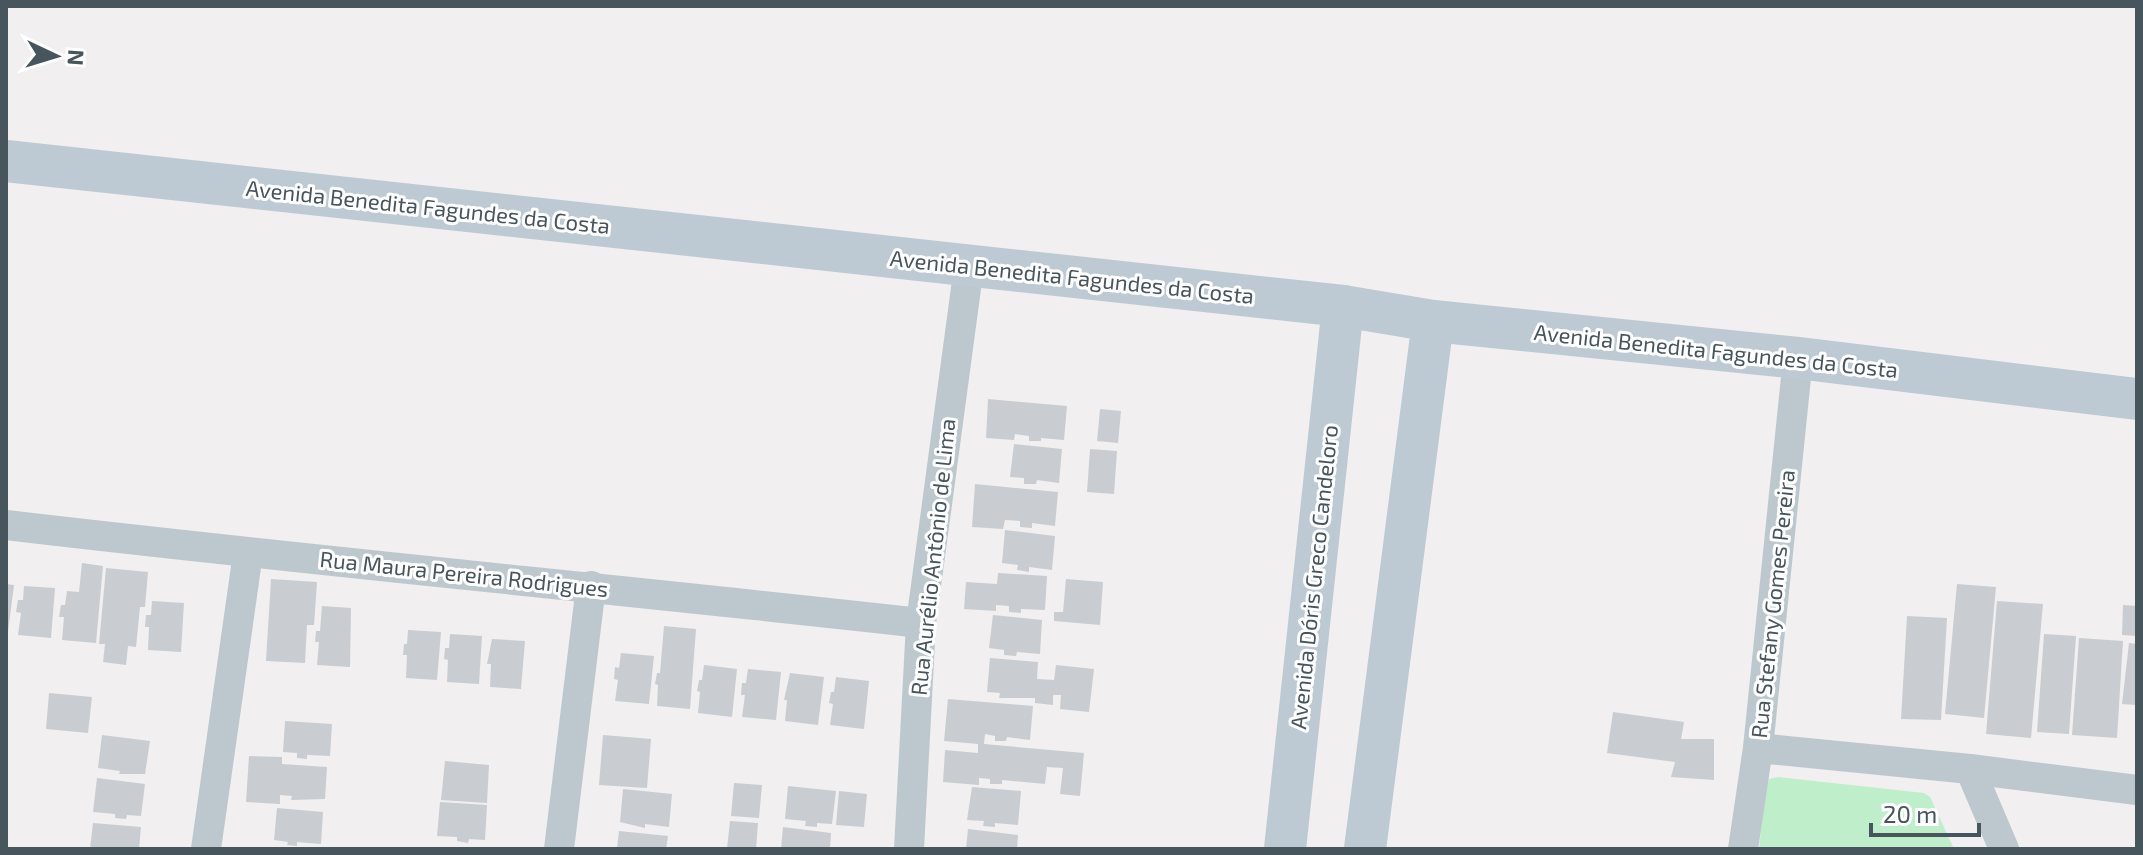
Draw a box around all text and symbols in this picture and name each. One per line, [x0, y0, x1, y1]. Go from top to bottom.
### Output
north arrow [16, 16, 96, 96]
text: N [63, 49, 90, 66]
street label: Avenida Benedita Fagundes da Costa [245, 174, 611, 238]
street label: Avenida Benedita Fagundes da Costa [889, 244, 1255, 308]
street label: Avenida Benedita Fagundes da Costa [1533, 318, 1899, 382]
street label: Rua Aurélio Antônio de Lima [905, 417, 959, 697]
street label: Avenida Dóris Greco Candeloro [1284, 423, 1342, 730]
street label: Rua Stefany Gomes Pereira [1745, 468, 1799, 739]
street label: Rua Maura Pereira Rodrigues [319, 545, 610, 601]
scale bar [1871, 787, 1979, 837]
text: 20 m [1883, 799, 1937, 828]

